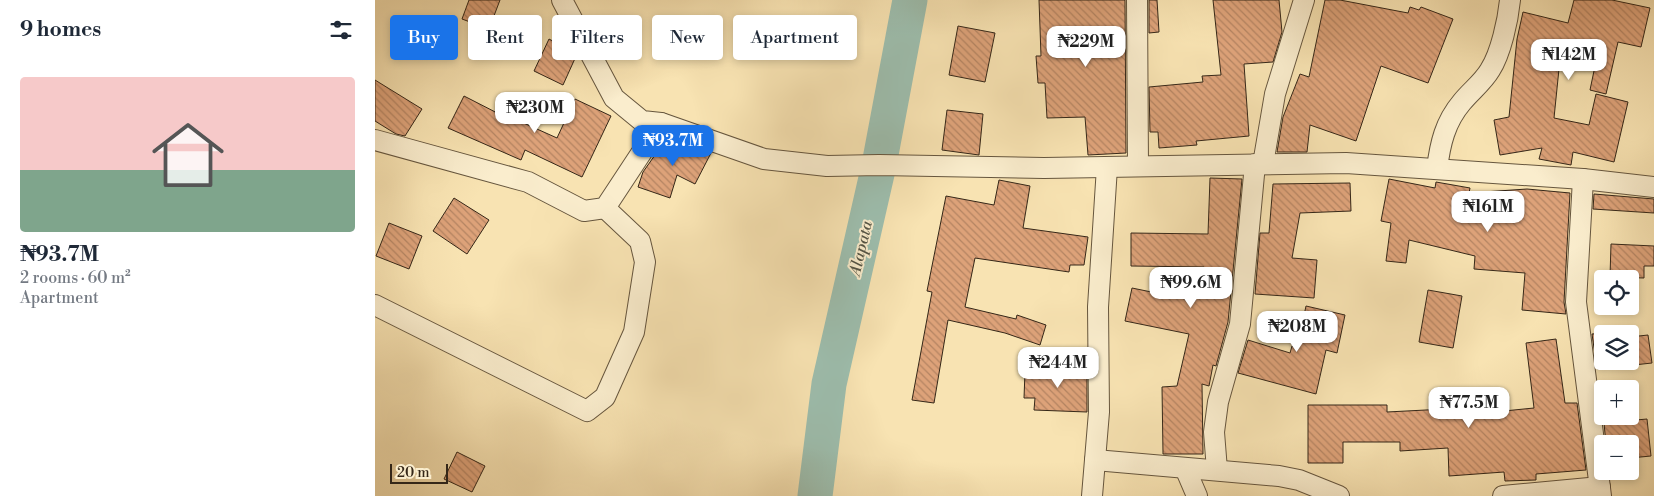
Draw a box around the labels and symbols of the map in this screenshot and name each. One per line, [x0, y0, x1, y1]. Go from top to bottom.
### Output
pin: ₦229M [1051, 26, 1121, 68]
pin: ₦142M [1534, 38, 1604, 81]
pin: ₦230M [500, 92, 570, 134]
pin: ₦93.7M [632, 124, 714, 167]
pin: ₦161M [1453, 190, 1523, 233]
water label: Alapata [845, 219, 877, 279]
pin: ₦99.6M [1150, 266, 1232, 309]
pin: ₦208M [1262, 310, 1332, 353]
pin: ₦244M [1023, 346, 1093, 389]
pin: ₦77.5M [1428, 386, 1510, 429]
scale bar [390, 461, 447, 484]

